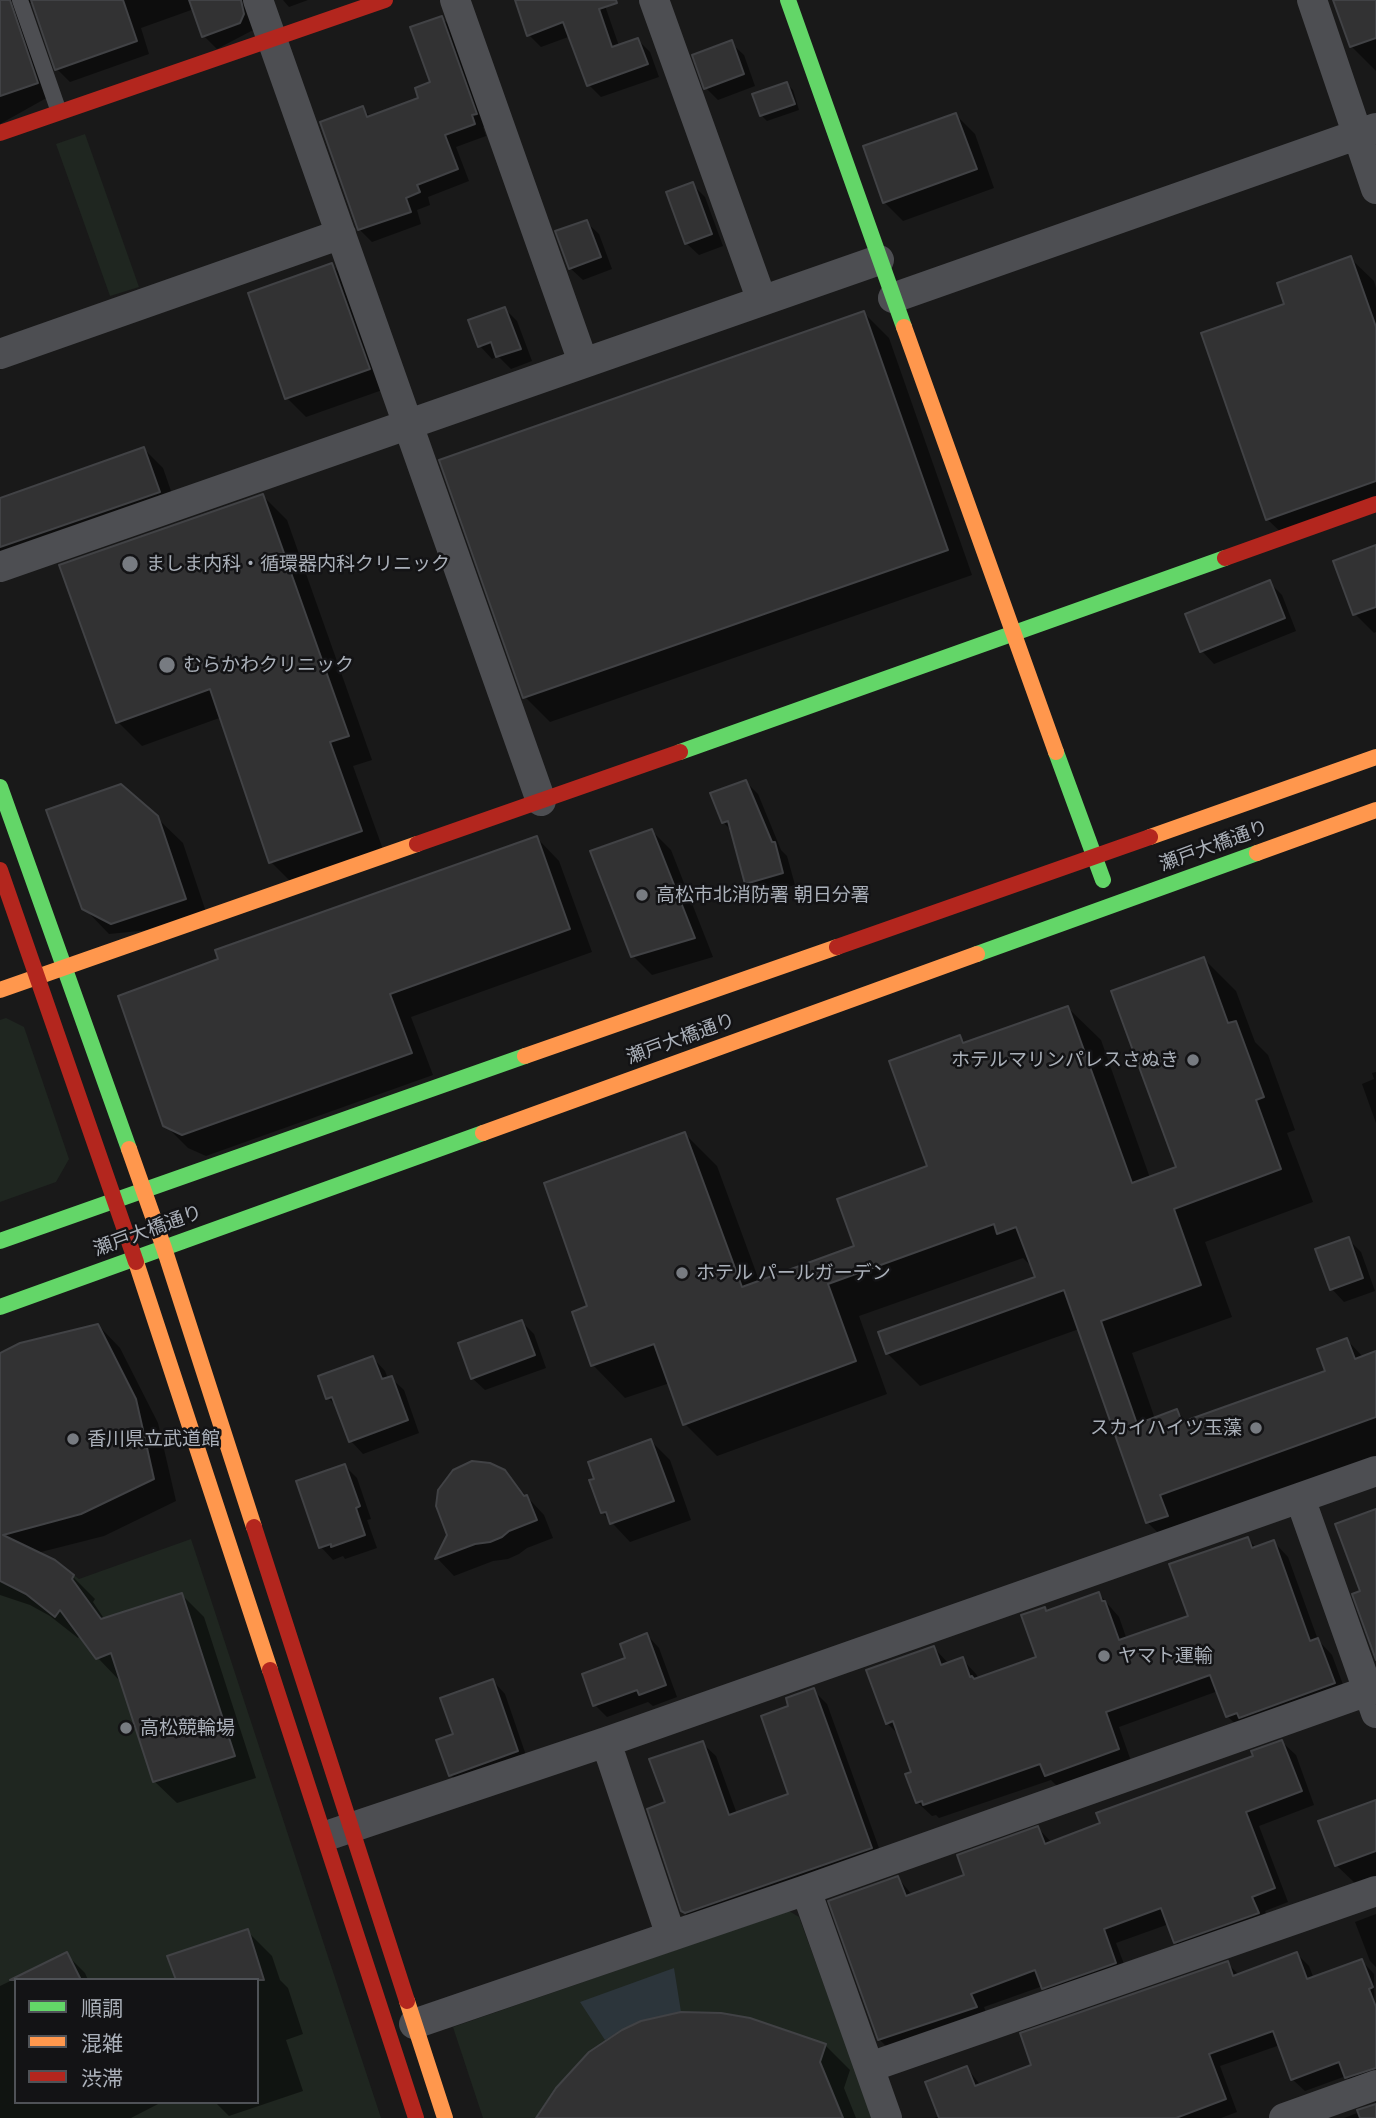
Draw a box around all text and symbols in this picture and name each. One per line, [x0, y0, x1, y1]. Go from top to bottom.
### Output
place label: ましま内科・循環器内科クリニック [146, 553, 450, 575]
marker: ましま内科・循環器内科クリニック [120, 554, 140, 574]
place label: むらかわクリニック [183, 654, 354, 676]
marker: むらかわクリニック [157, 655, 177, 675]
street label: 瀬戸大橋通り [1157, 816, 1271, 876]
place label: 高松市北消防署 朝日分署 [656, 884, 870, 906]
marker: 高松市北消防署 朝日分署 [634, 887, 650, 903]
street label: 瀬戸大橋通り [624, 1009, 738, 1069]
place label: ホテルマリンパレスさぬき [951, 1049, 1179, 1071]
marker: ホテルマリンパレスさぬき [1185, 1052, 1201, 1068]
street label: 瀬戸大橋通り [91, 1201, 205, 1261]
place label: ホテル パールガーデン [696, 1262, 891, 1284]
marker: ホテル パールガーデン [674, 1265, 690, 1281]
place label: スカイハイツ玉藻 [1090, 1417, 1242, 1439]
marker: スカイハイツ玉藻 [1248, 1420, 1264, 1436]
place label: 香川県立武道館 [87, 1428, 220, 1450]
marker: 香川県立武道館 [65, 1431, 81, 1447]
place label: ヤマト運輸 [1118, 1645, 1213, 1667]
marker: ヤマト運輸 [1096, 1648, 1112, 1664]
place label: 高松競輪場 [140, 1717, 235, 1739]
marker: 高松競輪場 [118, 1720, 134, 1736]
legend [14, 1978, 259, 2104]
text: 順調 [81, 1996, 123, 2021]
text: 混雑 [81, 2031, 123, 2056]
text: 渋滞 [81, 2066, 123, 2091]

